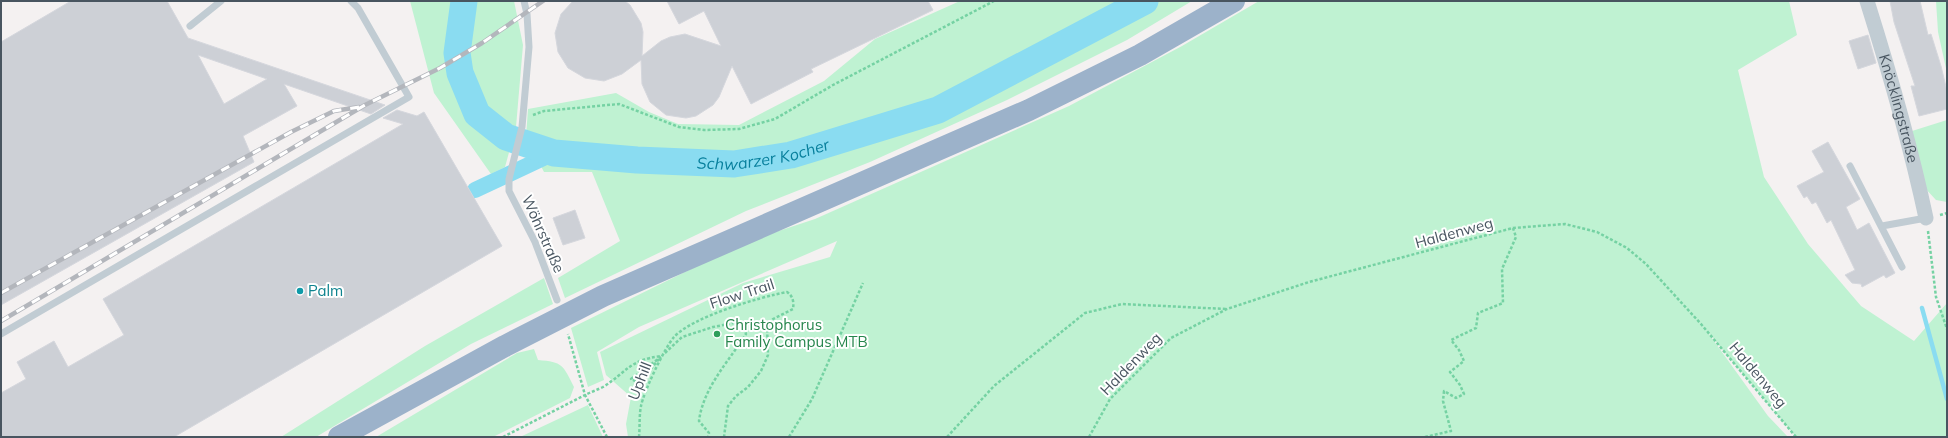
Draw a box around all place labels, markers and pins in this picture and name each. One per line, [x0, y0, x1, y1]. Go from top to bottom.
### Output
place label: Palm [308, 281, 343, 300]
marker: Palm [295, 286, 305, 296]
place label: Christophorus Family Campus MTB [725, 315, 868, 351]
marker: Christophorus Family Campus MTB [712, 329, 722, 339]

